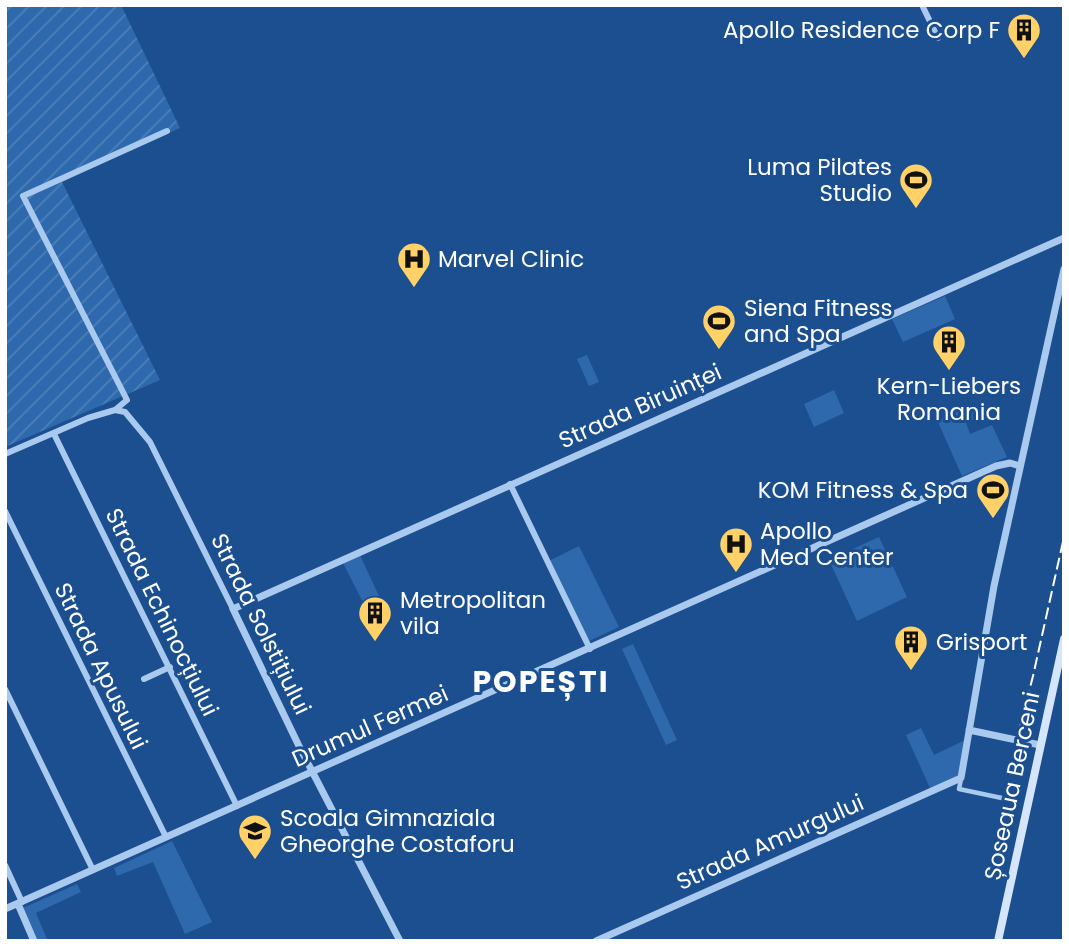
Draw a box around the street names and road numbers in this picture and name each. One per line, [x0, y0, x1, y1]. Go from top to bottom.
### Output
street label: Strada Biruinței [554, 356, 726, 456]
street label: Strada Echinocțiului [98, 503, 226, 721]
street label: Strada Solstițiului [203, 528, 319, 720]
street label: Strada Apusului [47, 577, 155, 755]
street label: Drumul Fermei [287, 677, 453, 775]
street label: Șoseaua Berceni [976, 689, 1048, 883]
street label: Strada Amurgului [671, 786, 869, 898]

